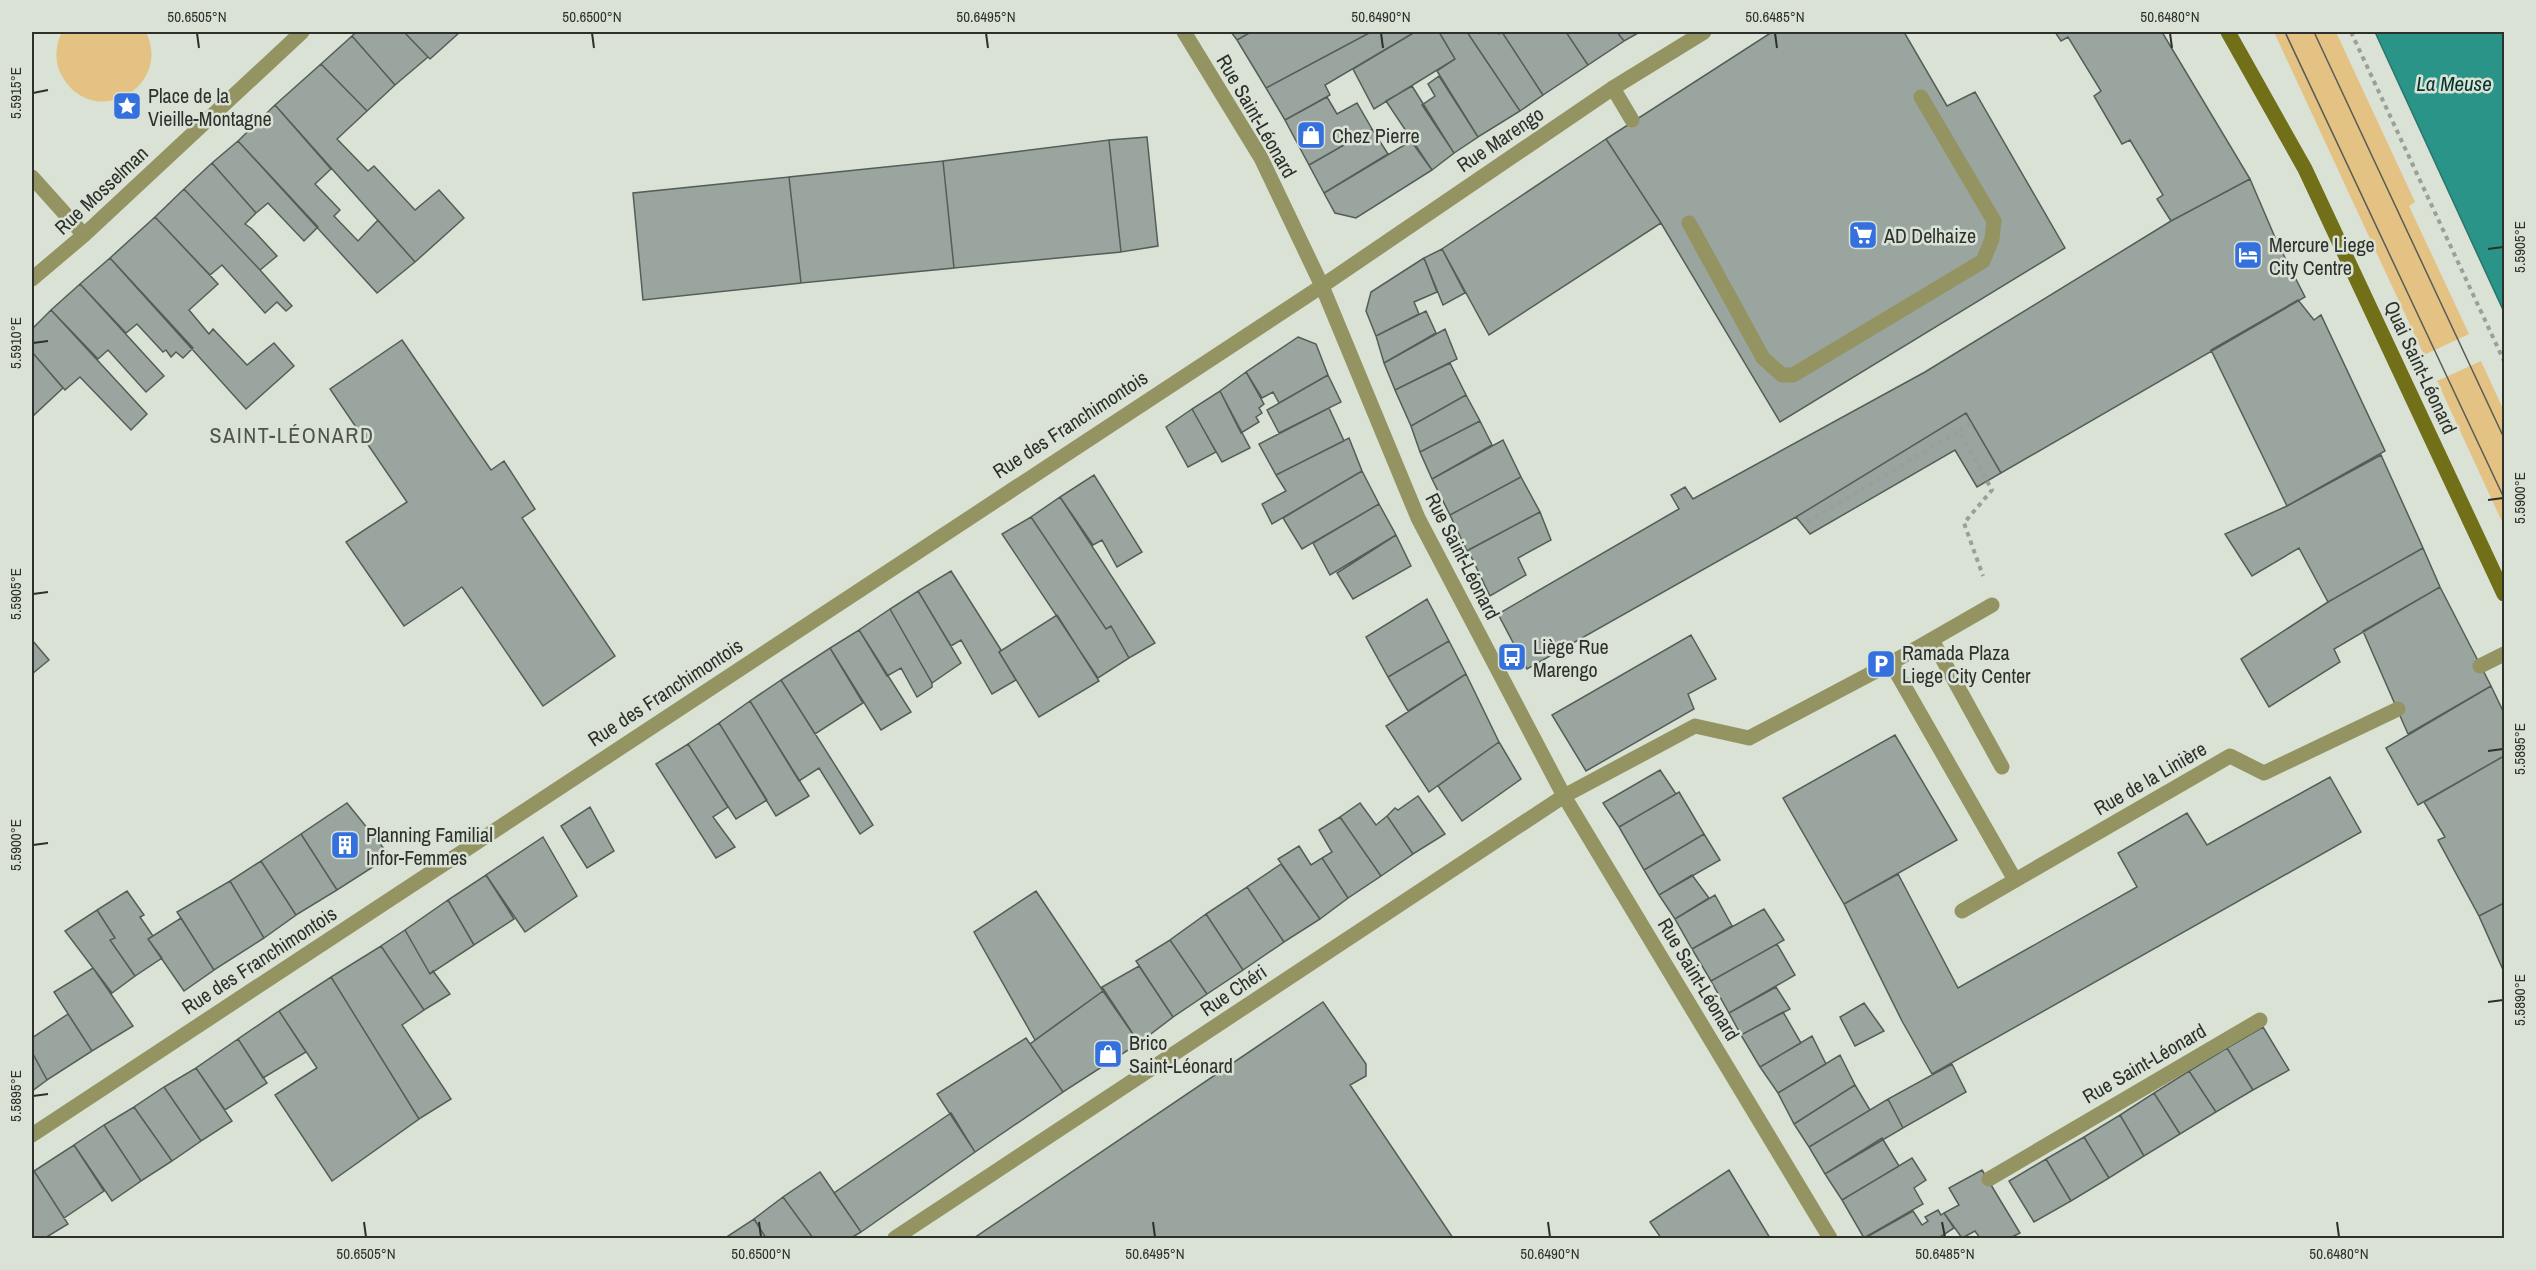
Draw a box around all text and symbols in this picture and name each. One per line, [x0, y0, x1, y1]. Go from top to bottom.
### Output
text: 50.6505°N [167, 6, 227, 27]
text: 50.6500°N [562, 6, 622, 27]
text: 50.6495°N [956, 6, 1016, 27]
text: 50.6490°N [1351, 6, 1411, 27]
text: 50.6485°N [1745, 6, 1805, 27]
text: 50.6480°N [2140, 6, 2200, 27]
street label: Rue Saint-Léonard [1211, 49, 1303, 183]
text: 5.5915°E [5, 67, 26, 119]
water label: La Meuse [2416, 69, 2492, 98]
place label: Place de la Vieille-Montagne [148, 82, 272, 132]
place icon: Place de la Vieille-Montagne [111, 90, 143, 122]
street label: Rue Marengo [1451, 100, 1549, 178]
shop icon: Chez Pierre [1295, 119, 1327, 151]
place label: Chez Pierre [1332, 122, 1420, 149]
street label: Rue Mosselman [48, 140, 154, 240]
supermarket icon: AD Delhaize [1847, 219, 1879, 251]
text: 5.5905°E [2509, 221, 2530, 273]
place label: AD Delhaize [1883, 222, 1976, 249]
place label: Mercure Liege City Centre [2269, 231, 2375, 281]
hotel icon: Mercure Liege City Centre [2232, 239, 2264, 271]
street label: Quai Saint-Léonard [2378, 296, 2464, 438]
text: 5.5910°E [5, 317, 26, 369]
street label: Rue des Franchimontois [987, 364, 1153, 484]
district label: SAINT-LÉONARD [210, 420, 374, 450]
text: 5.5900°E [2509, 472, 2530, 524]
street label: Rue Saint-Léonard [1420, 488, 1506, 624]
text: 5.5905°E [5, 568, 26, 620]
street label: Rue des Franchimontois [582, 632, 748, 752]
place label: Liège Rue Marengo [1533, 633, 1609, 683]
place label: Ramada Plaza Liege City Center [1902, 639, 2031, 689]
bus stop icon: Liège Rue Marengo [1496, 641, 1528, 673]
parking icon: Ramada Plaza Liege City Center [1865, 648, 1897, 680]
text: 5.5895°E [2509, 723, 2530, 775]
street label: Rue de la Linière [2089, 735, 2211, 821]
text: 5.5900°E [5, 819, 26, 871]
place label: Planning Familial Infor-Femmes [366, 821, 493, 871]
building icon: Planning Familial Infor-Femmes [329, 829, 361, 861]
street label: Rue des Franchimontois [176, 900, 342, 1020]
street label: Rue Saint-Léonard [1652, 913, 1746, 1045]
street label: Rue Chéri [1194, 958, 1272, 1022]
text: 5.5890°E [2509, 974, 2530, 1026]
street label: Rue Saint-Léonard [2077, 1017, 2211, 1109]
place label: Brico Saint-Léonard [1129, 1029, 1233, 1079]
shop icon: Brico Saint-Léonard [1092, 1038, 1124, 1070]
text: 5.5895°E [5, 1070, 26, 1122]
text: 50.6505°N [336, 1243, 396, 1264]
text: 50.6500°N [731, 1243, 791, 1264]
text: 50.6495°N [1125, 1243, 1185, 1264]
text: 50.6490°N [1520, 1243, 1580, 1264]
text: 50.6485°N [1915, 1243, 1975, 1264]
text: 50.6480°N [2309, 1243, 2369, 1264]

